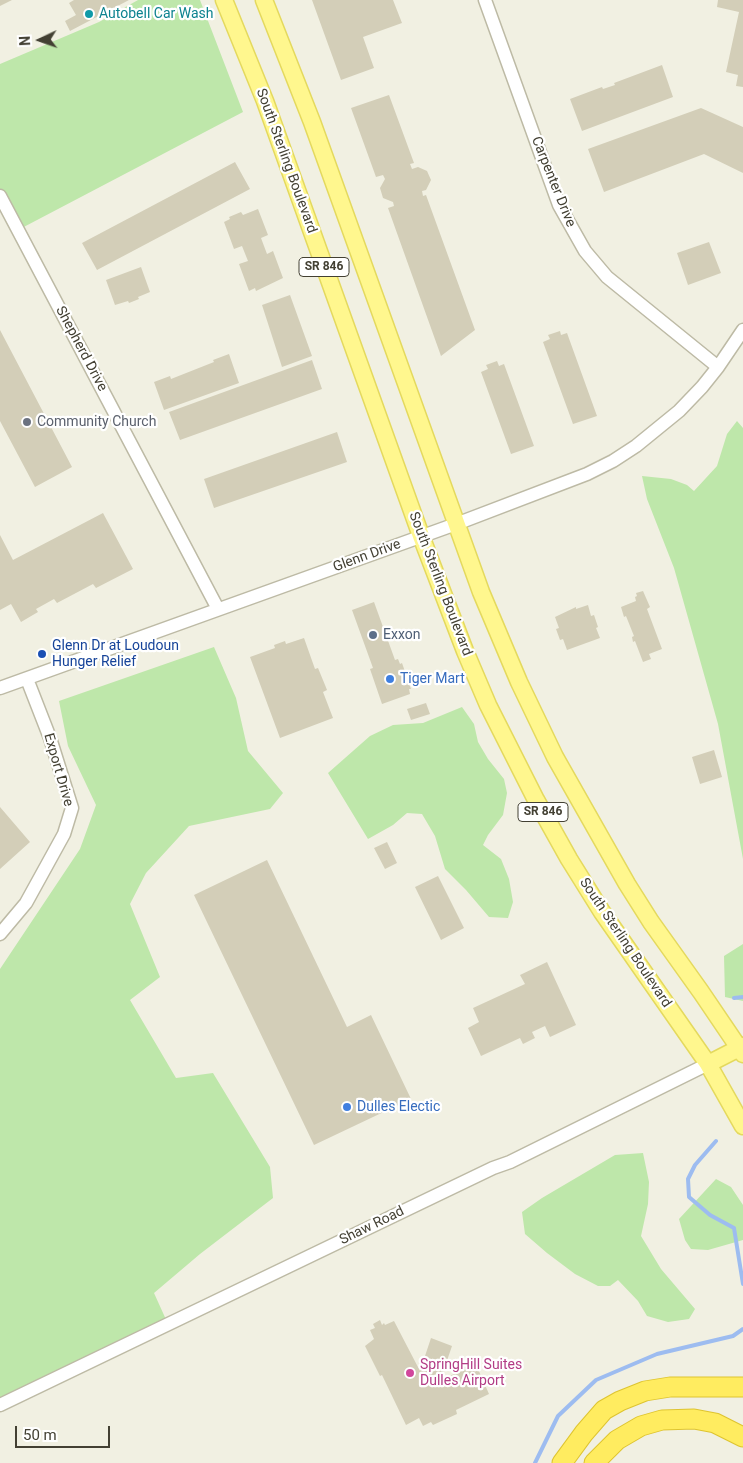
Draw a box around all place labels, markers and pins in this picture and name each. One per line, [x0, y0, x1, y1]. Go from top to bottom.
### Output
place label: Autobell Car Wash [99, 6, 213, 22]
marker: Autobell Car Wash [83, 8, 95, 20]
place label: Community Church [37, 414, 156, 430]
marker: Community Church [21, 416, 33, 428]
place label: Exxon [383, 627, 420, 643]
marker: Exxon [367, 629, 379, 641]
place label: Glenn Dr at Loudoun Hunger Relief [52, 638, 179, 670]
marker: Glenn Dr at Loudoun Hunger Relief [36, 648, 48, 660]
place label: Tiger Mart [400, 671, 465, 687]
marker: Tiger Mart [384, 673, 396, 685]
place label: Dulles Electic [357, 1099, 440, 1115]
marker: Dulles Electic [341, 1101, 353, 1113]
place label: SpringHill Suites Dulles Airport [420, 1357, 522, 1390]
marker: SpringHill Suites Dulles Airport [404, 1367, 416, 1379]

